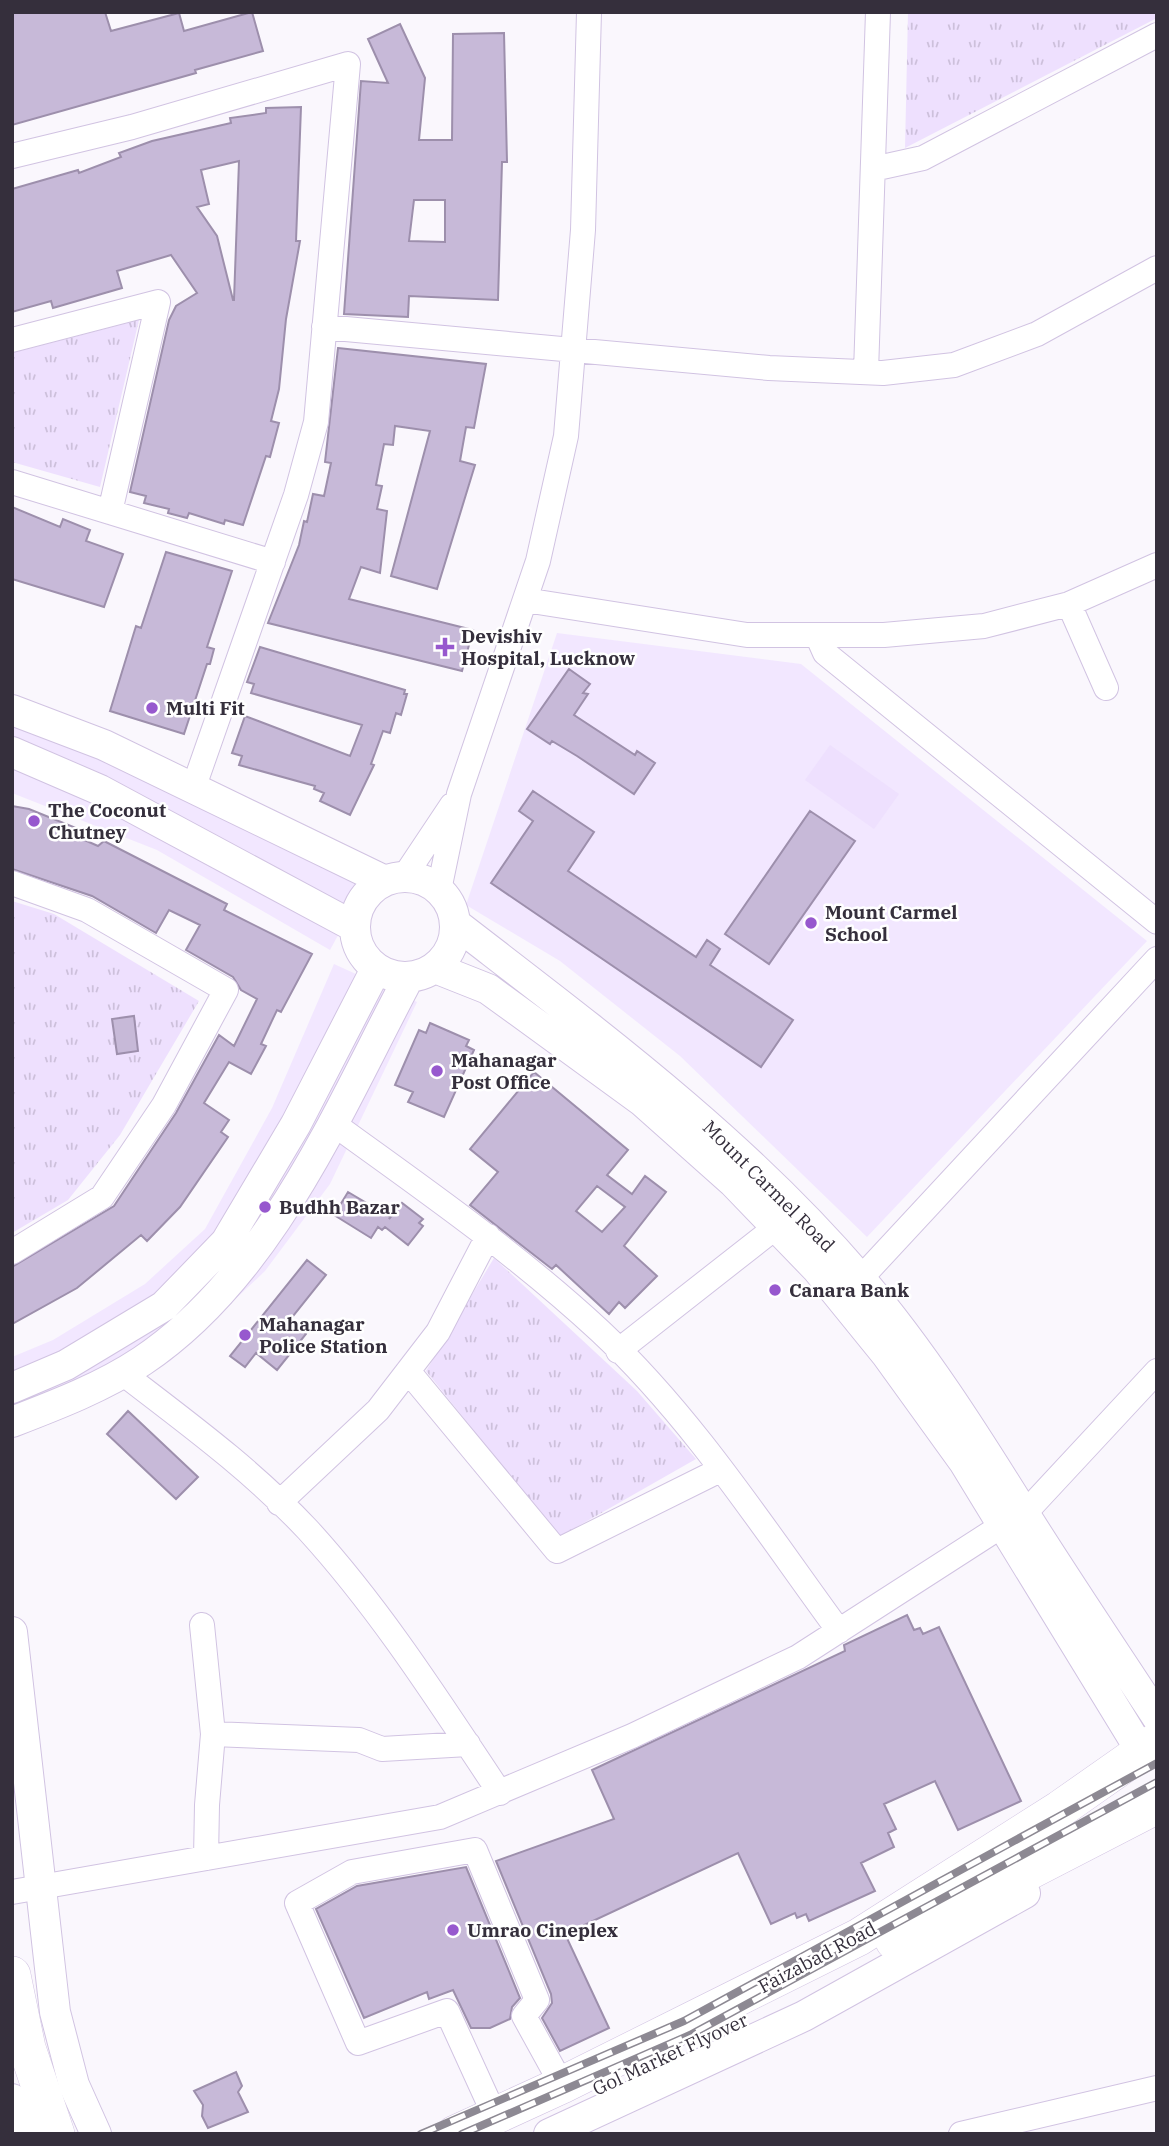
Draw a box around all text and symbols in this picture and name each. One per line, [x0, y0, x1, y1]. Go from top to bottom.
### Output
place label: Devishiv Hospital, Lucknow [461, 624, 636, 670]
marker: Devishiv Hospital, Lucknow [435, 637, 455, 657]
place label: Multi Fit [166, 696, 245, 720]
marker: Multi Fit [144, 700, 160, 716]
place label: The Coconut Chutney [48, 798, 166, 844]
marker: The Coconut Chutney [26, 813, 42, 829]
place label: Mount Carmel School [825, 900, 958, 946]
marker: Mount Carmel School [803, 915, 819, 931]
place label: Mahanagar Post Office [451, 1048, 557, 1094]
marker: Mahanagar Post Office [429, 1063, 445, 1079]
street label: Mount Carmel Road [698, 1115, 840, 1257]
place label: Budhh Bazar [279, 1195, 400, 1219]
marker: Budhh Bazar [257, 1199, 273, 1215]
place label: Canara Bank [789, 1278, 909, 1302]
marker: Canara Bank [767, 1282, 783, 1298]
place label: Mahanagar Police Station [259, 1312, 388, 1358]
marker: Mahanagar Police Station [237, 1327, 253, 1343]
street label: Faizabad Road [754, 1916, 880, 1998]
place label: Umrao Cineplex [467, 1918, 618, 1942]
marker: Umrao Cineplex [445, 1922, 461, 1938]
street label: Gol Market Flyover [589, 2007, 752, 2101]

